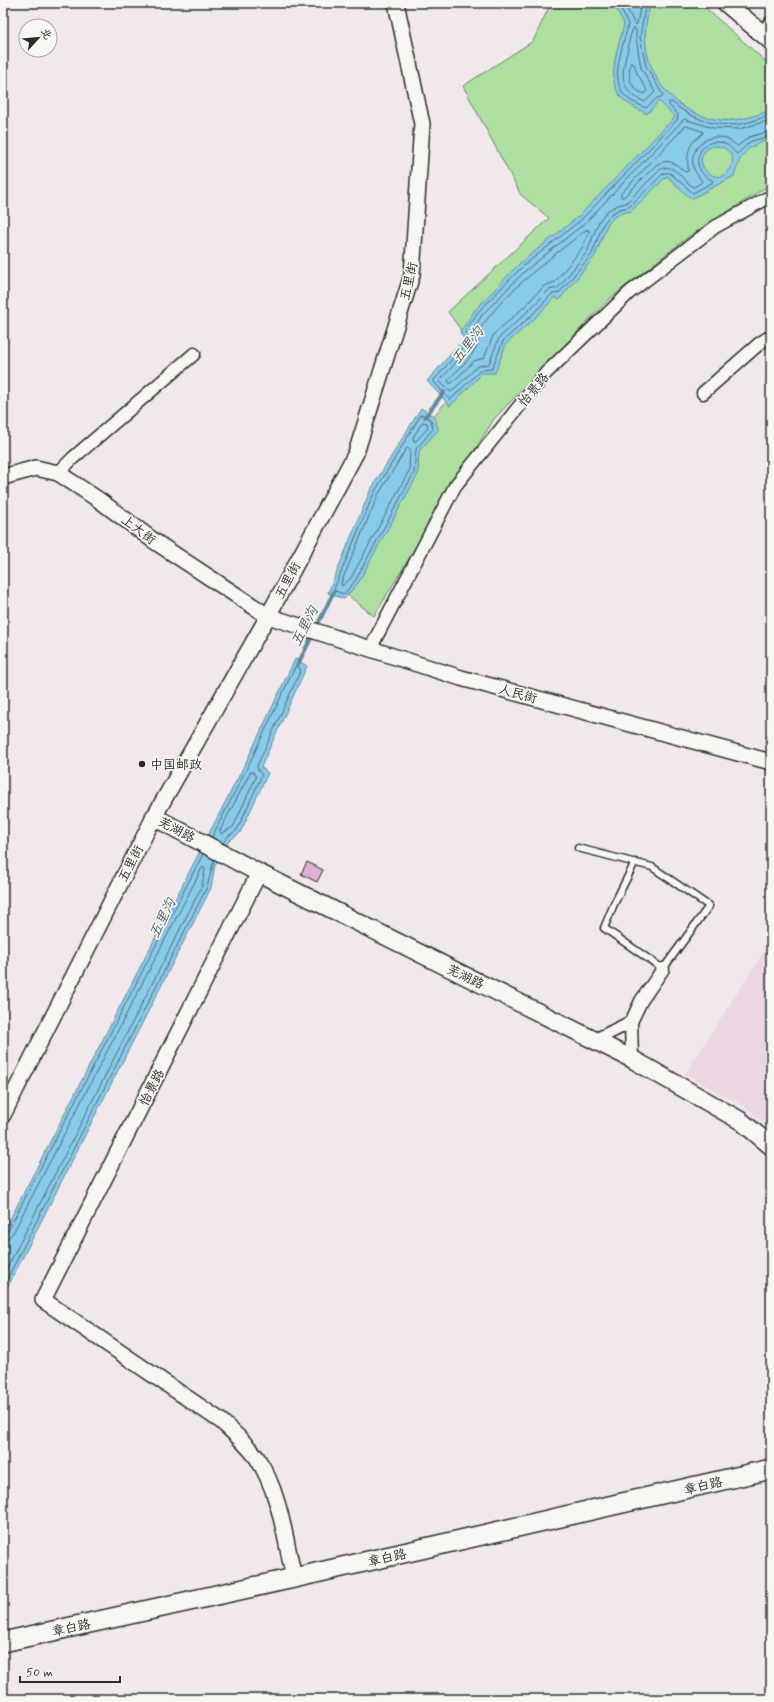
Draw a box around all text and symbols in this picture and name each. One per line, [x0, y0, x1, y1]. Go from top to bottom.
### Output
north arrow [18, 18, 58, 58]
text: 北 [37, 26, 55, 42]
street label: 五里街 [397, 260, 422, 302]
water label: 五里沟 [448, 322, 489, 368]
street label: 怡景路 [515, 370, 553, 410]
street label: 上大街 [117, 512, 159, 549]
street label: 五里街 [272, 559, 305, 602]
water label: 五里沟 [287, 602, 323, 649]
street label: 人民街 [497, 681, 539, 708]
place label: 中国邮政 [150, 757, 202, 774]
marker: 中国邮政 [137, 759, 147, 769]
street label: 芜湖路 [155, 814, 198, 847]
street label: 五里街 [115, 842, 148, 885]
water label: 五里沟 [146, 894, 181, 941]
street label: 芜湖路 [444, 961, 487, 994]
street label: 怡景路 [136, 1066, 169, 1109]
street label: 章白路 [682, 1474, 724, 1499]
street label: 章白路 [366, 1546, 408, 1571]
street label: 章白路 [50, 1616, 92, 1641]
scale bar [20, 1658, 120, 1684]
text: 50 m [26, 1665, 53, 1681]

